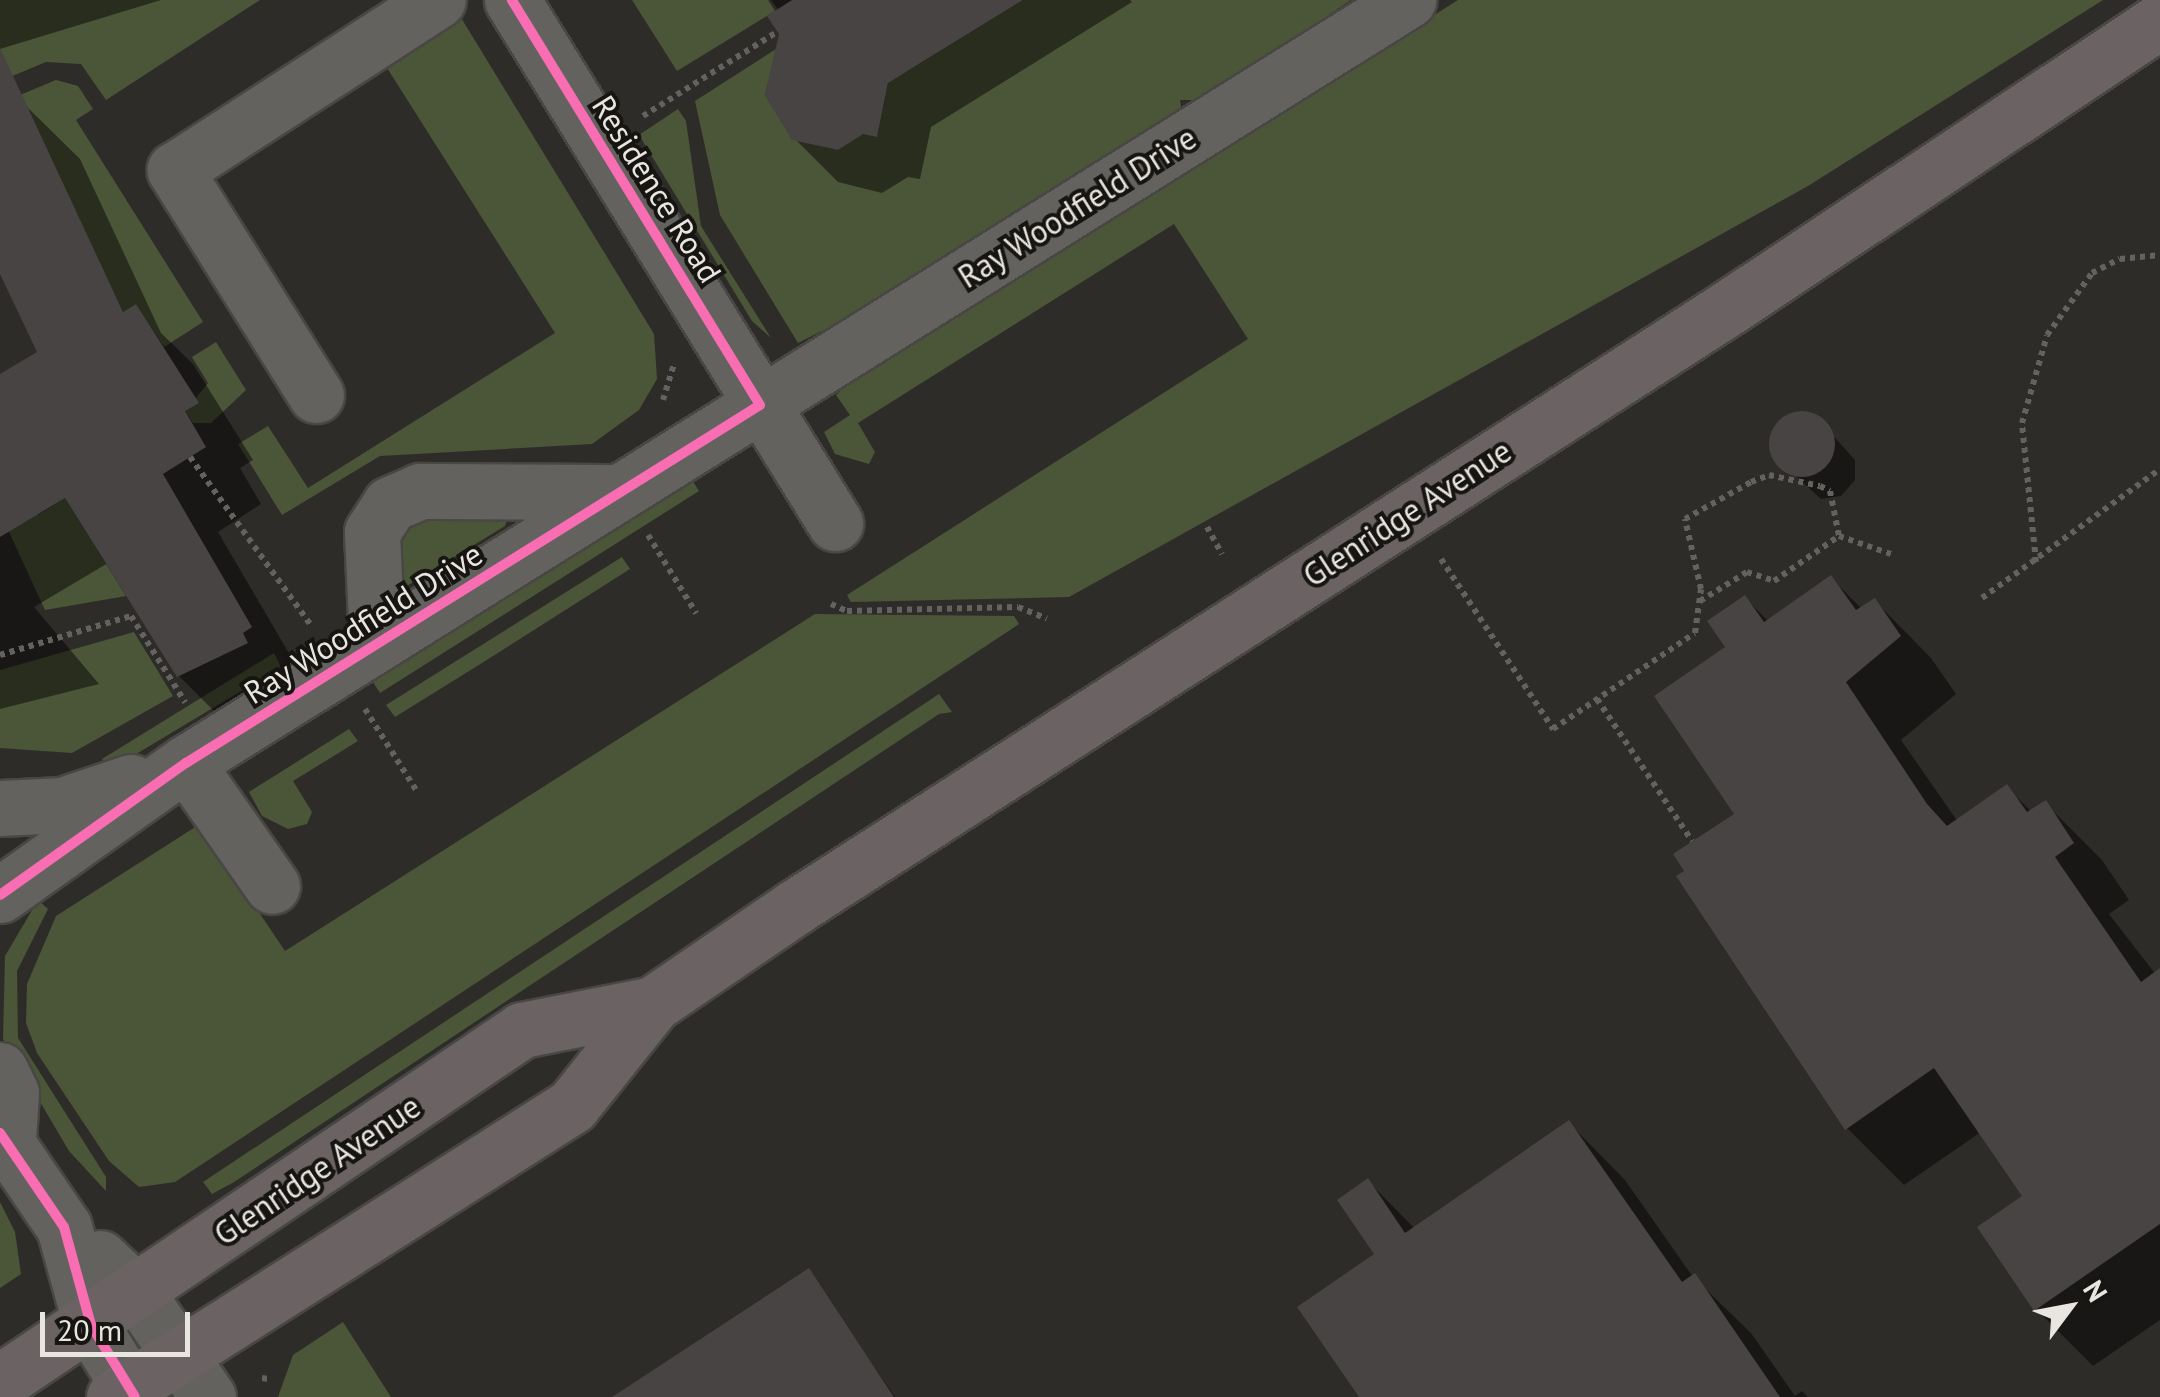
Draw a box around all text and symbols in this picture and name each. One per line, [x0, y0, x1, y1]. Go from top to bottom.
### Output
street label: Residence Road [584, 88, 730, 290]
street label: Ray Woodfield Drive [950, 118, 1204, 296]
street label: Glenridge Avenue [1295, 431, 1519, 595]
street label: Ray Woodfield Drive [236, 534, 490, 712]
street label: Glenridge Avenue [206, 1087, 428, 1253]
north arrow [2020, 1257, 2120, 1357]
text: N [2075, 1273, 2116, 1308]
scale bar [45, 1292, 195, 1354]
text: 20 m [57, 1310, 122, 1349]

